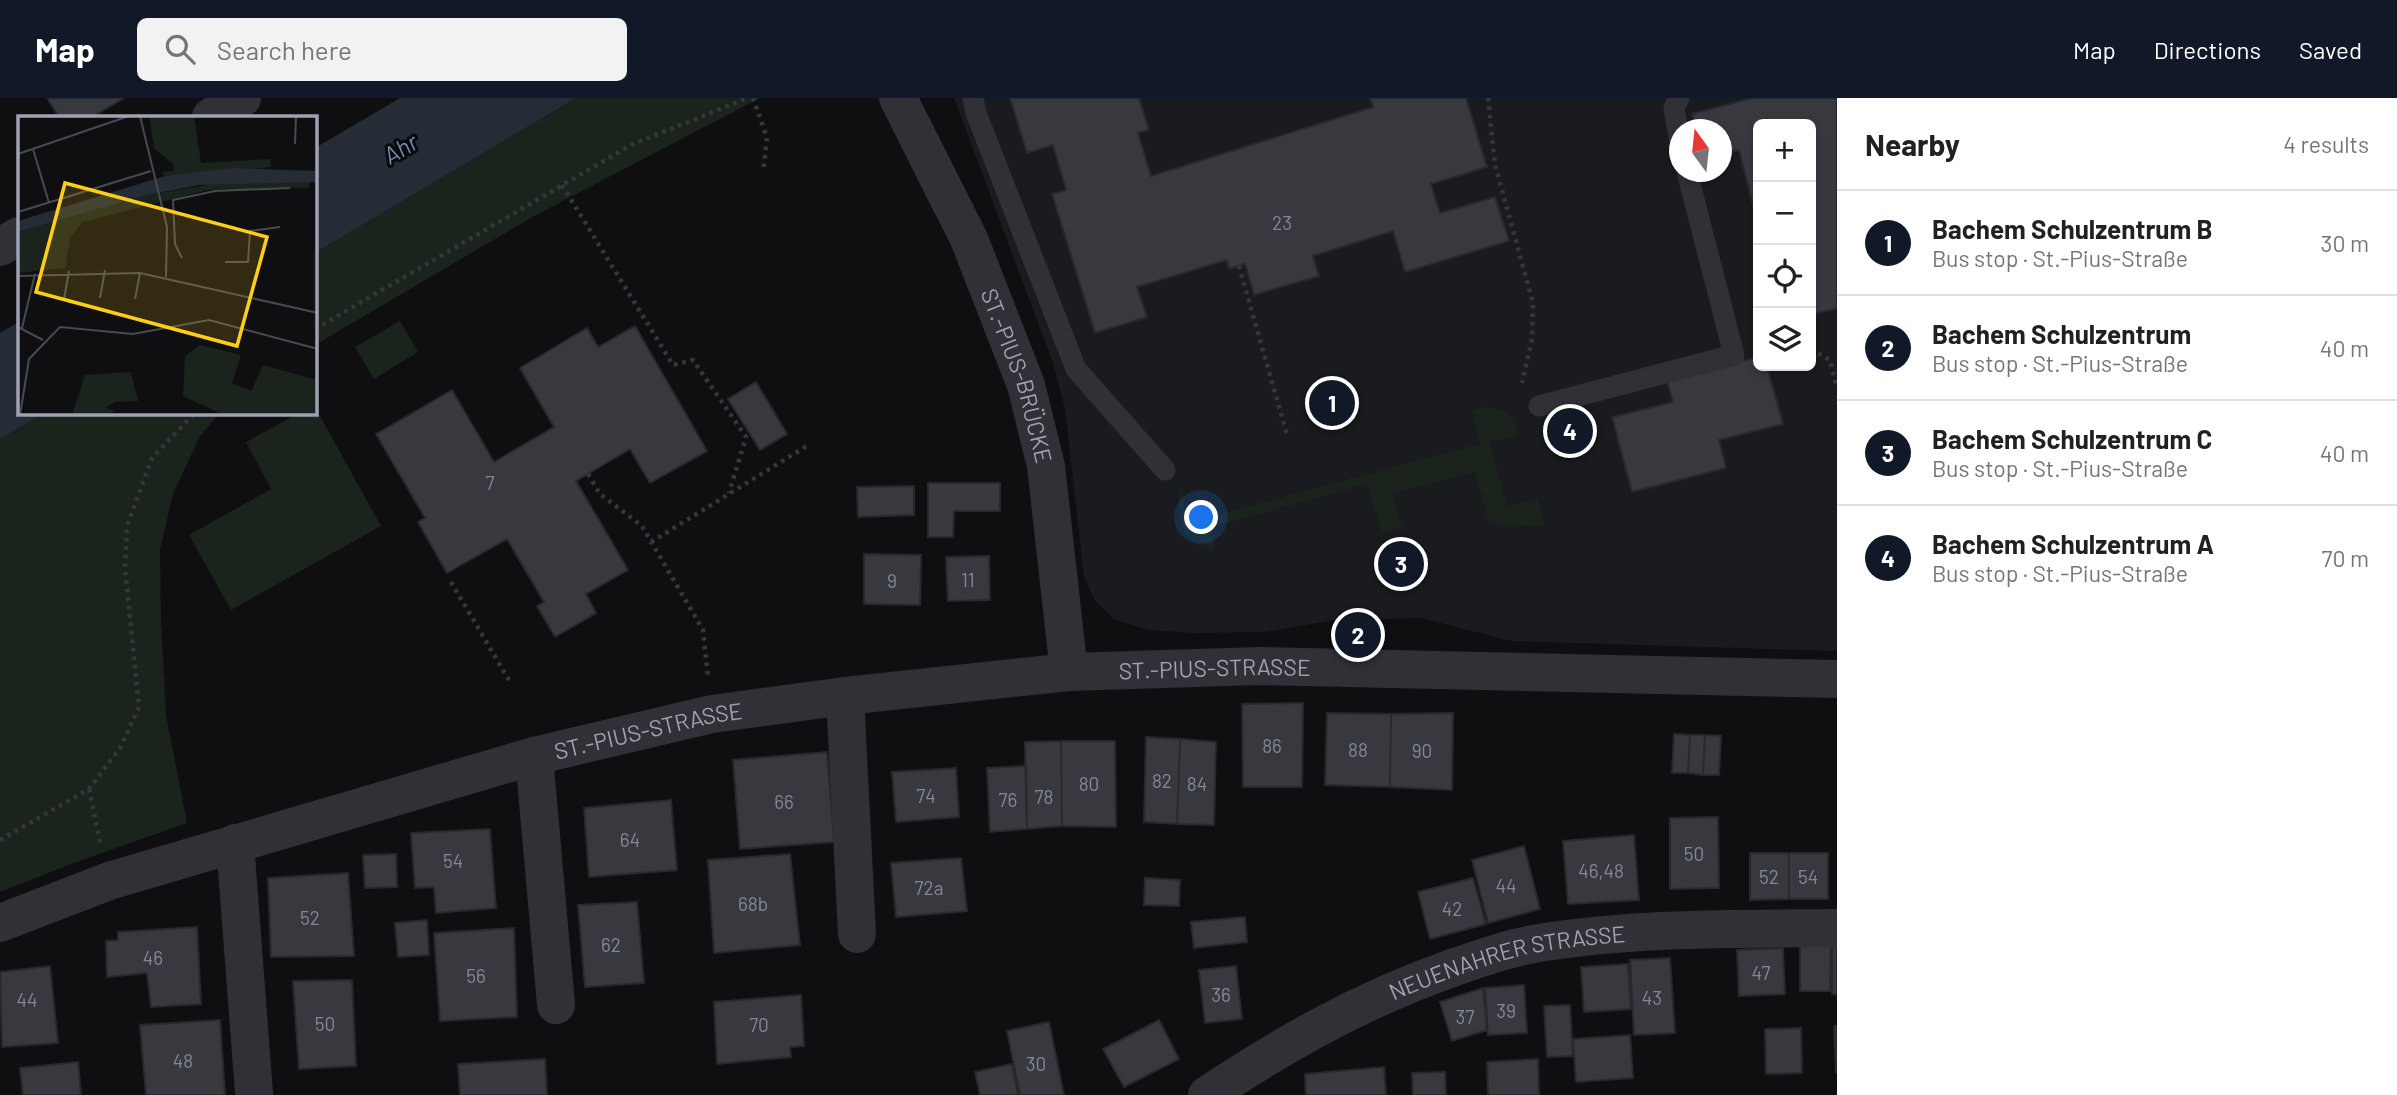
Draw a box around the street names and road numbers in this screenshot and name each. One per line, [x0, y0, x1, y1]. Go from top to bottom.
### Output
street label: ST.-PIUS-BRÜCKE [976, 284, 1059, 466]
street label: ST.-PIUS-STRASSE [1118, 652, 1311, 684]
street label: ST.-PIUS-STRASSE [551, 696, 744, 765]
street label: NEUENAHRER STRASSE [1384, 919, 1626, 1005]

